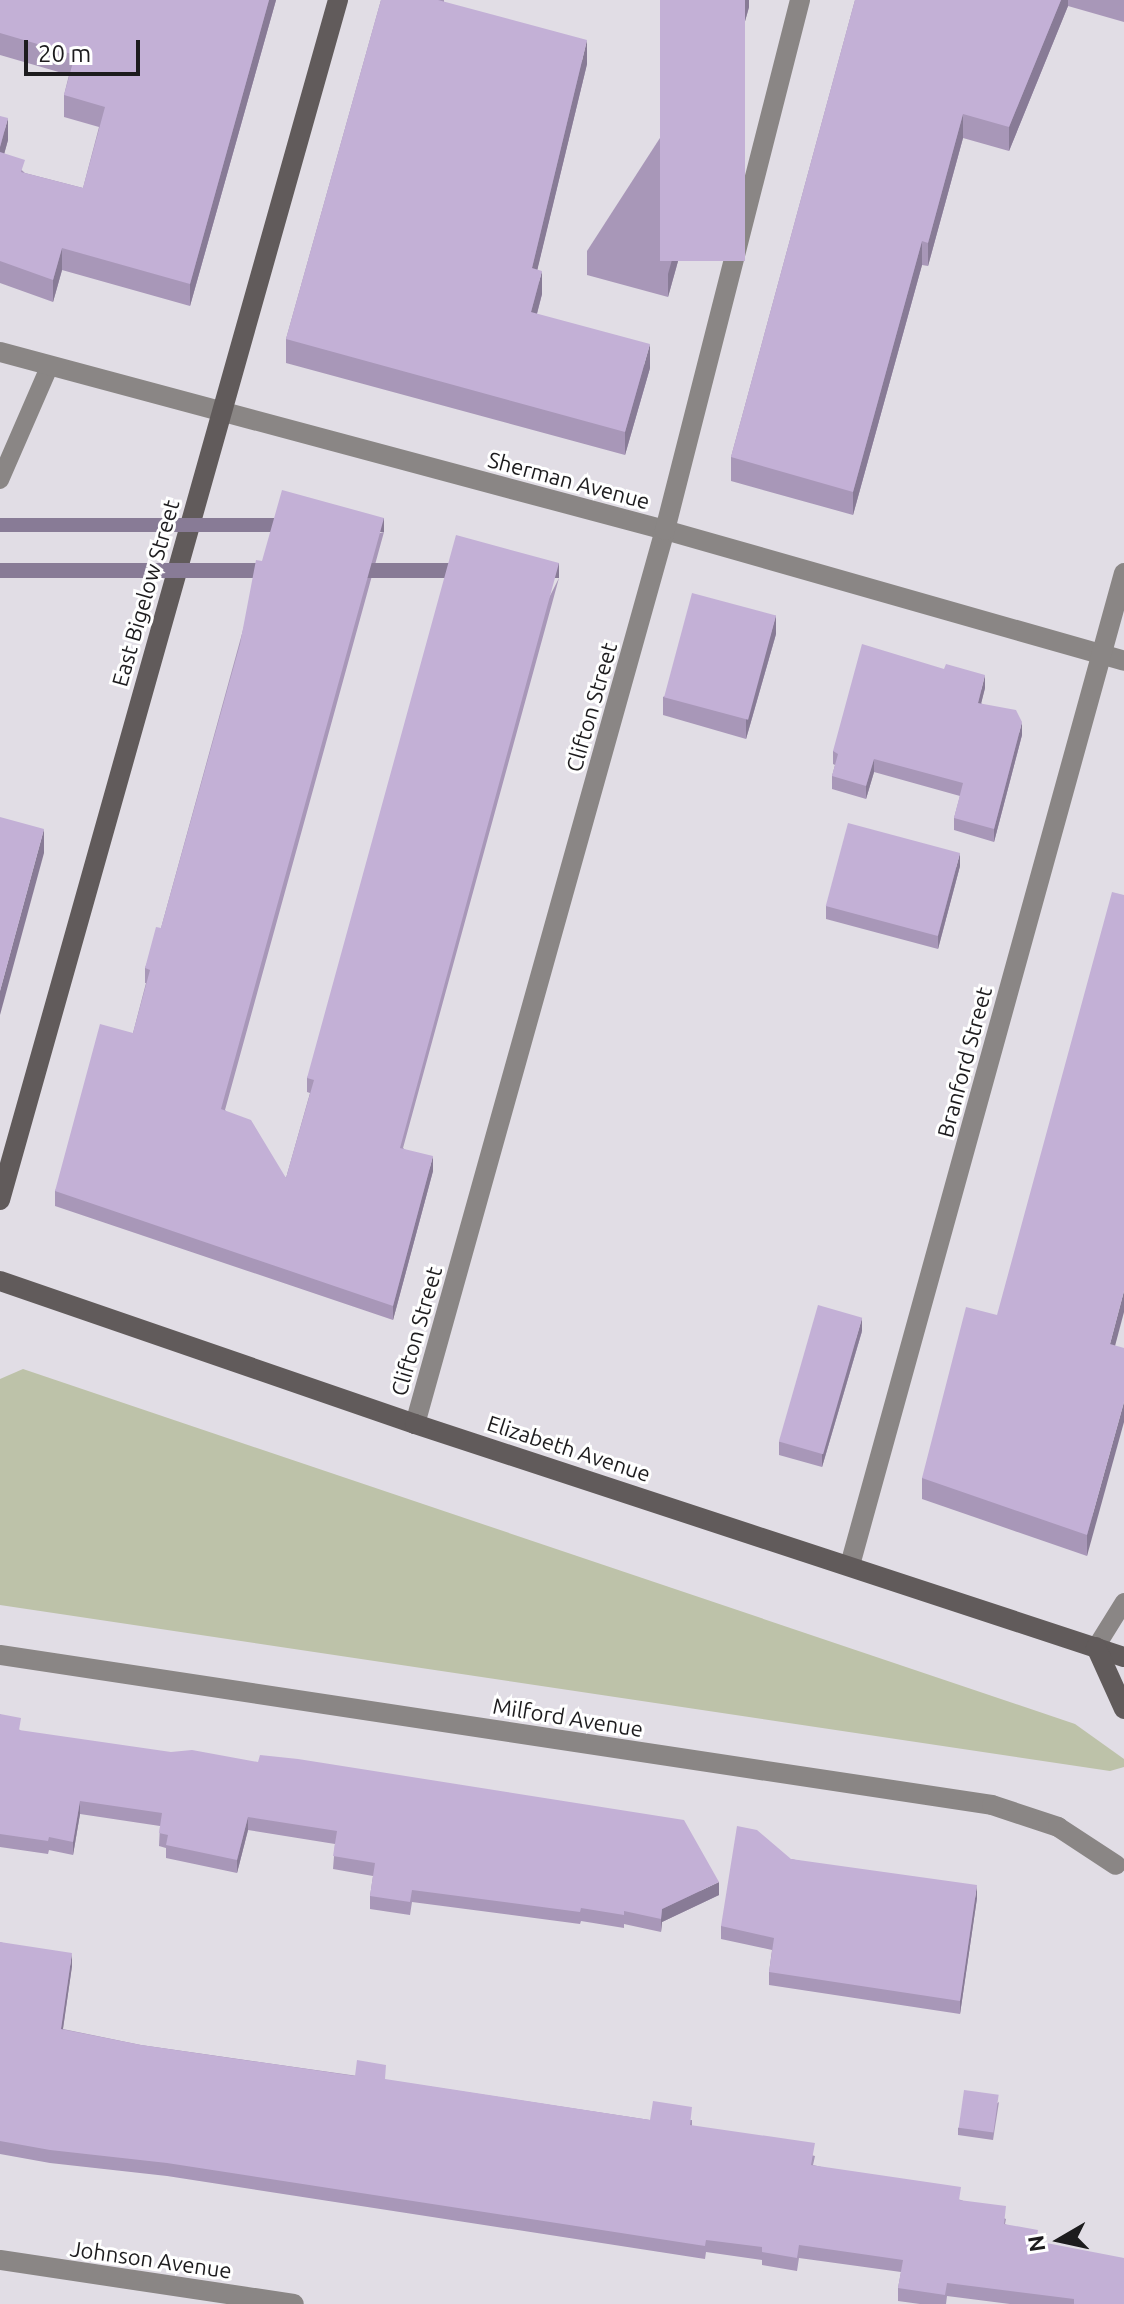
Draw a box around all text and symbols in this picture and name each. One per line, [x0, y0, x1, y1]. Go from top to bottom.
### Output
scale bar [28, 24, 144, 74]
text: 20 m [38, 40, 91, 67]
street label: Sherman Avenue [485, 446, 653, 514]
street label: East Bigelow Street [106, 497, 184, 689]
street label: Clifton Street [560, 639, 622, 775]
street label: Branford Street [931, 984, 997, 1140]
street label: Clifton Street [385, 1263, 447, 1399]
street label: Elizabeth Avenue [484, 1409, 654, 1487]
street label: Milford Avenue [491, 1692, 645, 1742]
north arrow [1020, 2200, 1100, 2280]
text: N [1022, 2234, 1049, 2254]
street label: Johnson Avenue [68, 2235, 234, 2283]

